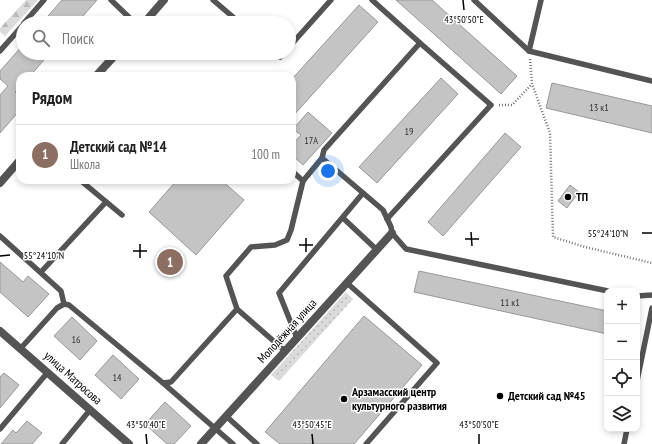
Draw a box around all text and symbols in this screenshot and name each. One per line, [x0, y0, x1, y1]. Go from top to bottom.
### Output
text: 43°50'50"E [444, 13, 484, 26]
search box [16, 16, 296, 60]
icon: search [30, 27, 52, 49]
text: Поиск [62, 29, 94, 48]
text: Рядом [32, 87, 72, 109]
house number: 13 к1 [589, 101, 609, 114]
house number: 19 [405, 125, 414, 138]
house number: 17А [304, 134, 318, 147]
text: Детский сад №14 [70, 137, 167, 156]
text: 1 [42, 146, 48, 163]
text: 100 m [251, 146, 280, 163]
text: Школа [70, 156, 100, 173]
your location [318, 161, 338, 181]
place label: ТП [576, 189, 588, 204]
marker: ТП [563, 192, 573, 202]
text: 55°24'10"N [588, 227, 628, 240]
pin: 1 [157, 247, 183, 277]
text: 55°24'10"N [24, 249, 64, 262]
map controls [604, 288, 640, 432]
button: + [604, 288, 640, 324]
street label: Молодёжная улица [254, 295, 320, 366]
house number: 11 к1 [500, 296, 520, 309]
button: − [604, 324, 640, 360]
house number: 16 [72, 333, 81, 346]
street label: улица Матросова [41, 348, 106, 408]
button: locate [604, 360, 640, 396]
house number: 14 [113, 371, 122, 384]
place label: Арзамасский центр культурного развития [351, 384, 447, 413]
place label: Детский сад №45 [508, 388, 585, 403]
marker: Детский сад №45 [495, 391, 505, 401]
marker: Арзамасский центр культурного развития [339, 394, 349, 404]
button: layers [604, 396, 640, 432]
text: 43°50'40"E [126, 418, 166, 431]
text: 43°50'45"E [292, 418, 332, 431]
text: 43°50'50"E [459, 418, 499, 431]

